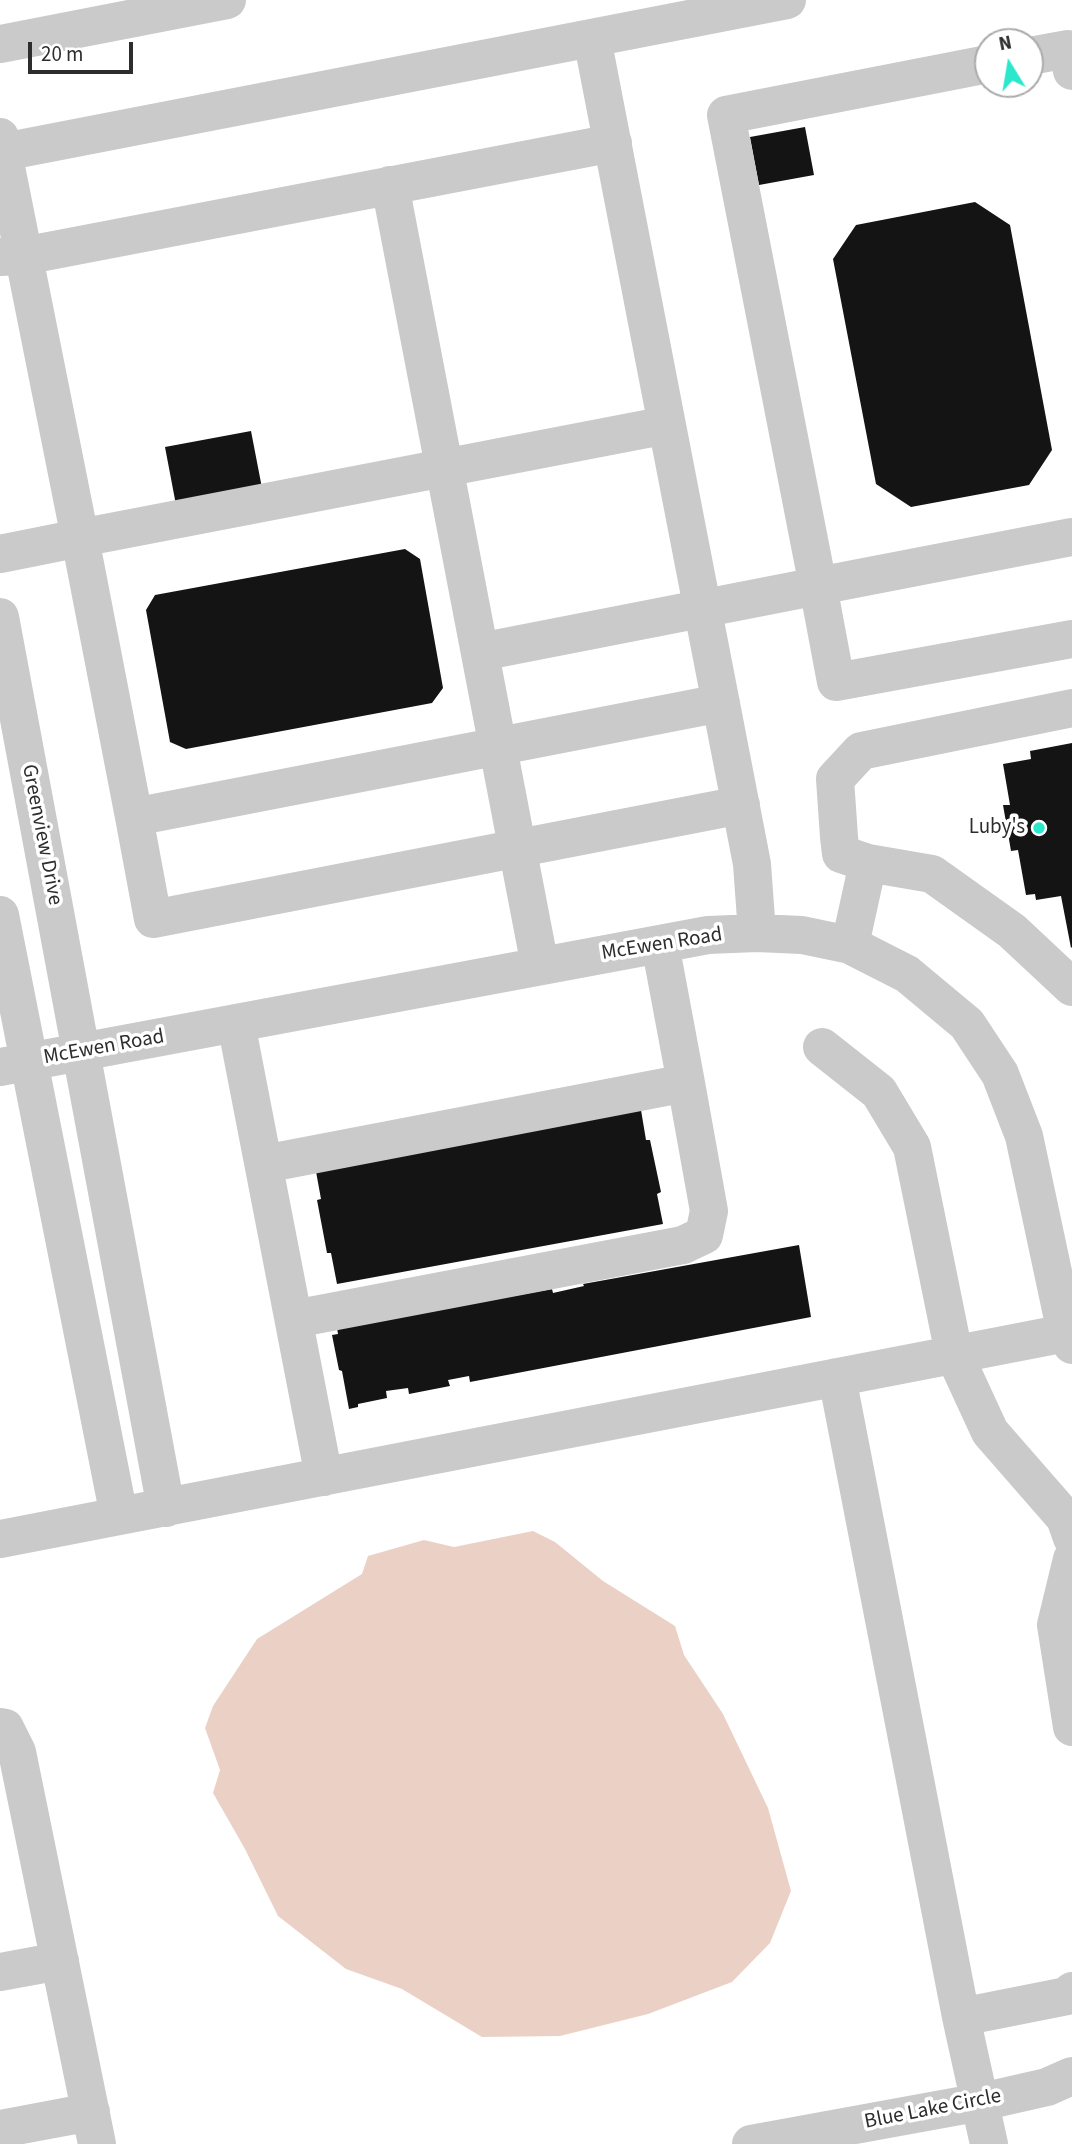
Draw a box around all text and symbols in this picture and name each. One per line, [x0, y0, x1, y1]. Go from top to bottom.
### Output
scale bar [32, 28, 136, 72]
north arrow [974, 28, 1044, 98]
text: N [996, 29, 1014, 58]
text: 20 m [41, 39, 83, 69]
street label: Greenview Drive [15, 763, 67, 907]
place label: Luby's [969, 815, 1025, 841]
marker: Luby's [1031, 820, 1047, 836]
street label: McEwen Road [600, 923, 724, 967]
street label: McEwen Road [42, 1025, 166, 1071]
street label: Blue Lake Circle [862, 2084, 1004, 2136]

